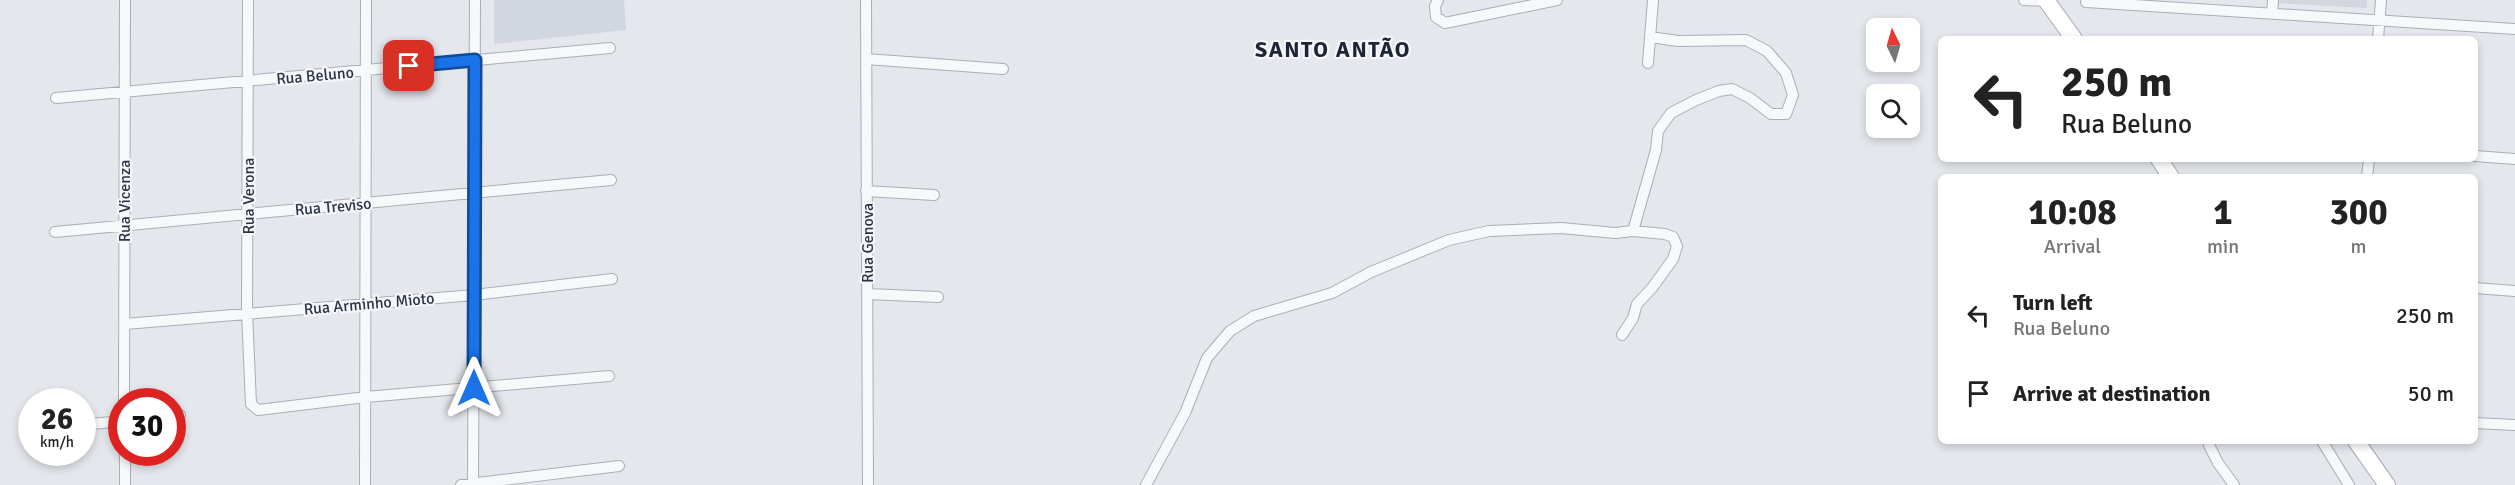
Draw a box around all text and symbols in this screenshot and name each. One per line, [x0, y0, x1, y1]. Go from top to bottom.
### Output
north arrow [1866, 18, 1920, 72]
map controls [1866, 18, 1920, 138]
district label: SANTO ANTÃO [1255, 36, 1411, 63]
pin [383, 40, 434, 91]
icon: arrive [392, 49, 425, 82]
text: 250 m [2061, 57, 2172, 108]
icon: left [1962, 60, 2040, 138]
street label: Rua Beluno [276, 63, 355, 89]
button: search [1866, 84, 1920, 138]
text: Rua Beluno [2061, 108, 2192, 141]
street label: Rua Verona [239, 158, 259, 234]
street label: Rua Vicenza [115, 160, 135, 242]
text: 10:08 [2028, 190, 2117, 235]
text: 1 [2213, 190, 2233, 235]
text: 300 [2329, 190, 2388, 235]
street label: Rua Treviso [294, 194, 372, 220]
street label: Rua Genova [858, 203, 878, 283]
text: Arrival [2044, 234, 2101, 259]
text: min [2207, 234, 2239, 259]
text: m [2351, 234, 2367, 259]
street label: Rua Arminho Mioto [303, 288, 435, 320]
text: Turn left [2013, 289, 2093, 316]
icon: left [1962, 299, 1995, 332]
text: 250 m [2396, 302, 2454, 329]
text: Rua Beluno [2013, 316, 2110, 341]
position arrow [442, 356, 506, 420]
icon: arrive [1962, 377, 1995, 410]
text: Arrive at destination [2013, 380, 2210, 407]
text: 50 m [2408, 380, 2454, 407]
speed limit sign: 30 [108, 388, 186, 466]
text: 26 [41, 401, 73, 438]
text: km/h [40, 433, 74, 451]

